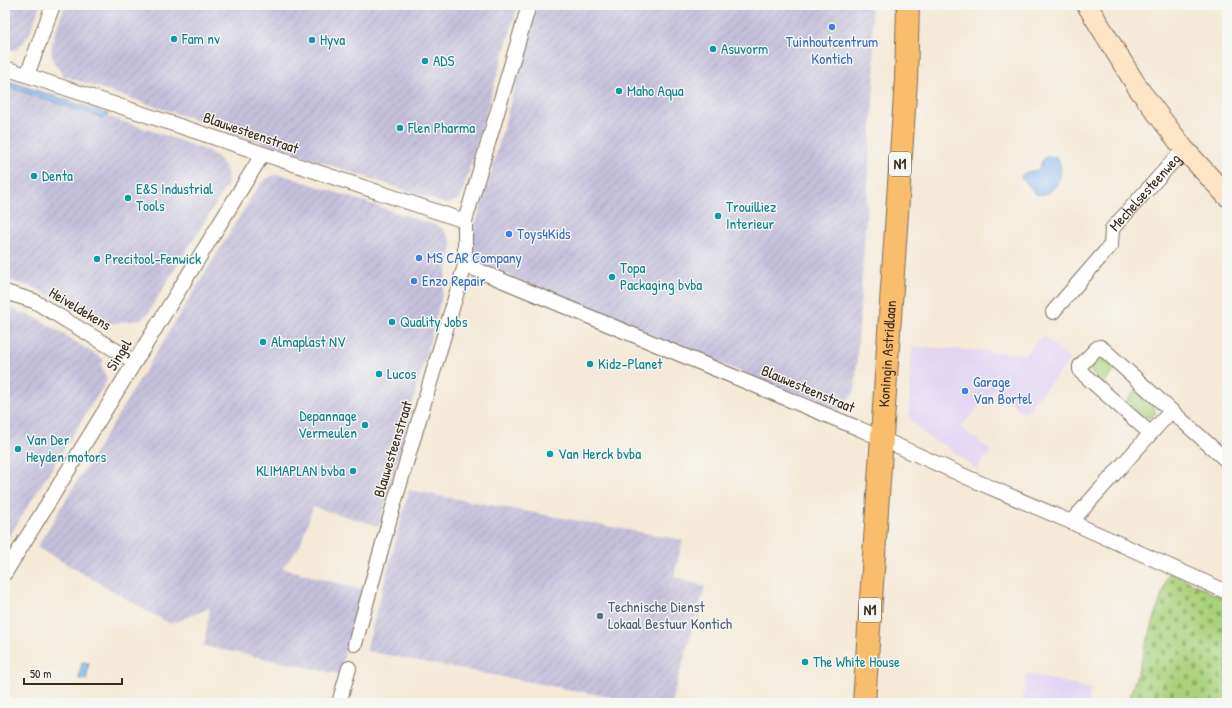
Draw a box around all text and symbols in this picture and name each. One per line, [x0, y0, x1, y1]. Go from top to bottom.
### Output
marker: Tuinhoutcentrum Kontich [827, 22, 837, 32]
place label: Fam nv [181, 28, 220, 49]
place label: Hyva [320, 29, 345, 50]
place label: Tuinhoutcentrum Kontich [786, 31, 878, 69]
marker: Fam nv [169, 34, 179, 44]
marker: Hyva [307, 35, 317, 45]
place label: Asuvorm [721, 38, 768, 59]
marker: Asuvorm [708, 44, 718, 54]
place label: ADS [433, 50, 454, 71]
marker: ADS [420, 56, 430, 66]
place label: Maho Aqua [627, 80, 684, 101]
marker: Maho Aqua [614, 86, 624, 96]
street label: Blauwesteenstraat [201, 106, 302, 159]
place label: Flen Pharma [407, 117, 475, 138]
marker: Flen Pharma [395, 123, 405, 133]
street label: Mechelsesteenweg [1104, 148, 1185, 235]
road number: N1 [889, 152, 911, 176]
place label: Denta [42, 165, 73, 186]
marker: Denta [29, 171, 39, 181]
place label: E&S Industrial Tools [136, 178, 213, 216]
marker: E&S Industrial Tools [123, 193, 133, 203]
place label: Trouilliez Interieur [726, 196, 777, 234]
marker: Trouilliez Interieur [713, 211, 723, 221]
place label: Toys4Kids [517, 223, 571, 244]
marker: Toys4Kids [504, 229, 514, 239]
place label: MS CAR Company [427, 247, 522, 268]
place label: Precitool-Fenwick [105, 248, 201, 269]
marker: MS CAR Company [414, 253, 424, 263]
marker: Precitool-Fenwick [92, 254, 102, 264]
place label: Topa Packaging bvba [620, 257, 702, 295]
place label: Enzo Repair [422, 270, 486, 291]
marker: Topa Packaging bvba [607, 272, 617, 282]
marker: Enzo Repair [409, 276, 419, 286]
street label: Heiveldekens [45, 282, 115, 335]
street label: Koningin Astridlaan [873, 299, 901, 408]
place label: Quality Jobs [400, 311, 468, 332]
marker: Quality Jobs [387, 317, 397, 327]
place label: Almaplast NV [271, 331, 346, 352]
street label: Singel [101, 335, 136, 375]
marker: Almaplast NV [258, 337, 268, 347]
place label: Kidz-Planet [598, 353, 663, 374]
marker: Kidz-Planet [585, 359, 595, 369]
street label: Blauwesteenstraat [758, 359, 859, 418]
place label: Lucos [387, 363, 416, 384]
marker: Lucos [374, 369, 384, 379]
place label: Garage Van Bortel [973, 371, 1032, 409]
marker: Garage Van Bortel [960, 386, 970, 396]
street label: Blauwesteenstraat [368, 397, 417, 500]
place label: Depannage Vermeulen [298, 405, 357, 443]
marker: Depannage Vermeulen [360, 420, 370, 430]
place label: Van Der Heyden motors [26, 429, 107, 467]
place label: Van Herck bvba [558, 443, 641, 464]
marker: Van Der Heyden motors [13, 444, 23, 454]
marker: Van Herck bvba [545, 449, 555, 459]
place label: KLIMAPLAN bvba [256, 460, 345, 481]
marker: KLIMAPLAN bvba [348, 466, 358, 476]
place label: Technische Dienst Lokaal Bestuur Kontich [608, 596, 732, 634]
road number: N1 [859, 598, 881, 622]
marker: Technische Dienst Lokaal Bestuur Kontich [595, 611, 605, 621]
place label: The White House [813, 651, 900, 672]
marker: The White House [800, 657, 810, 667]
scale bar [24, 660, 122, 686]
text: 50 m [30, 665, 51, 682]

